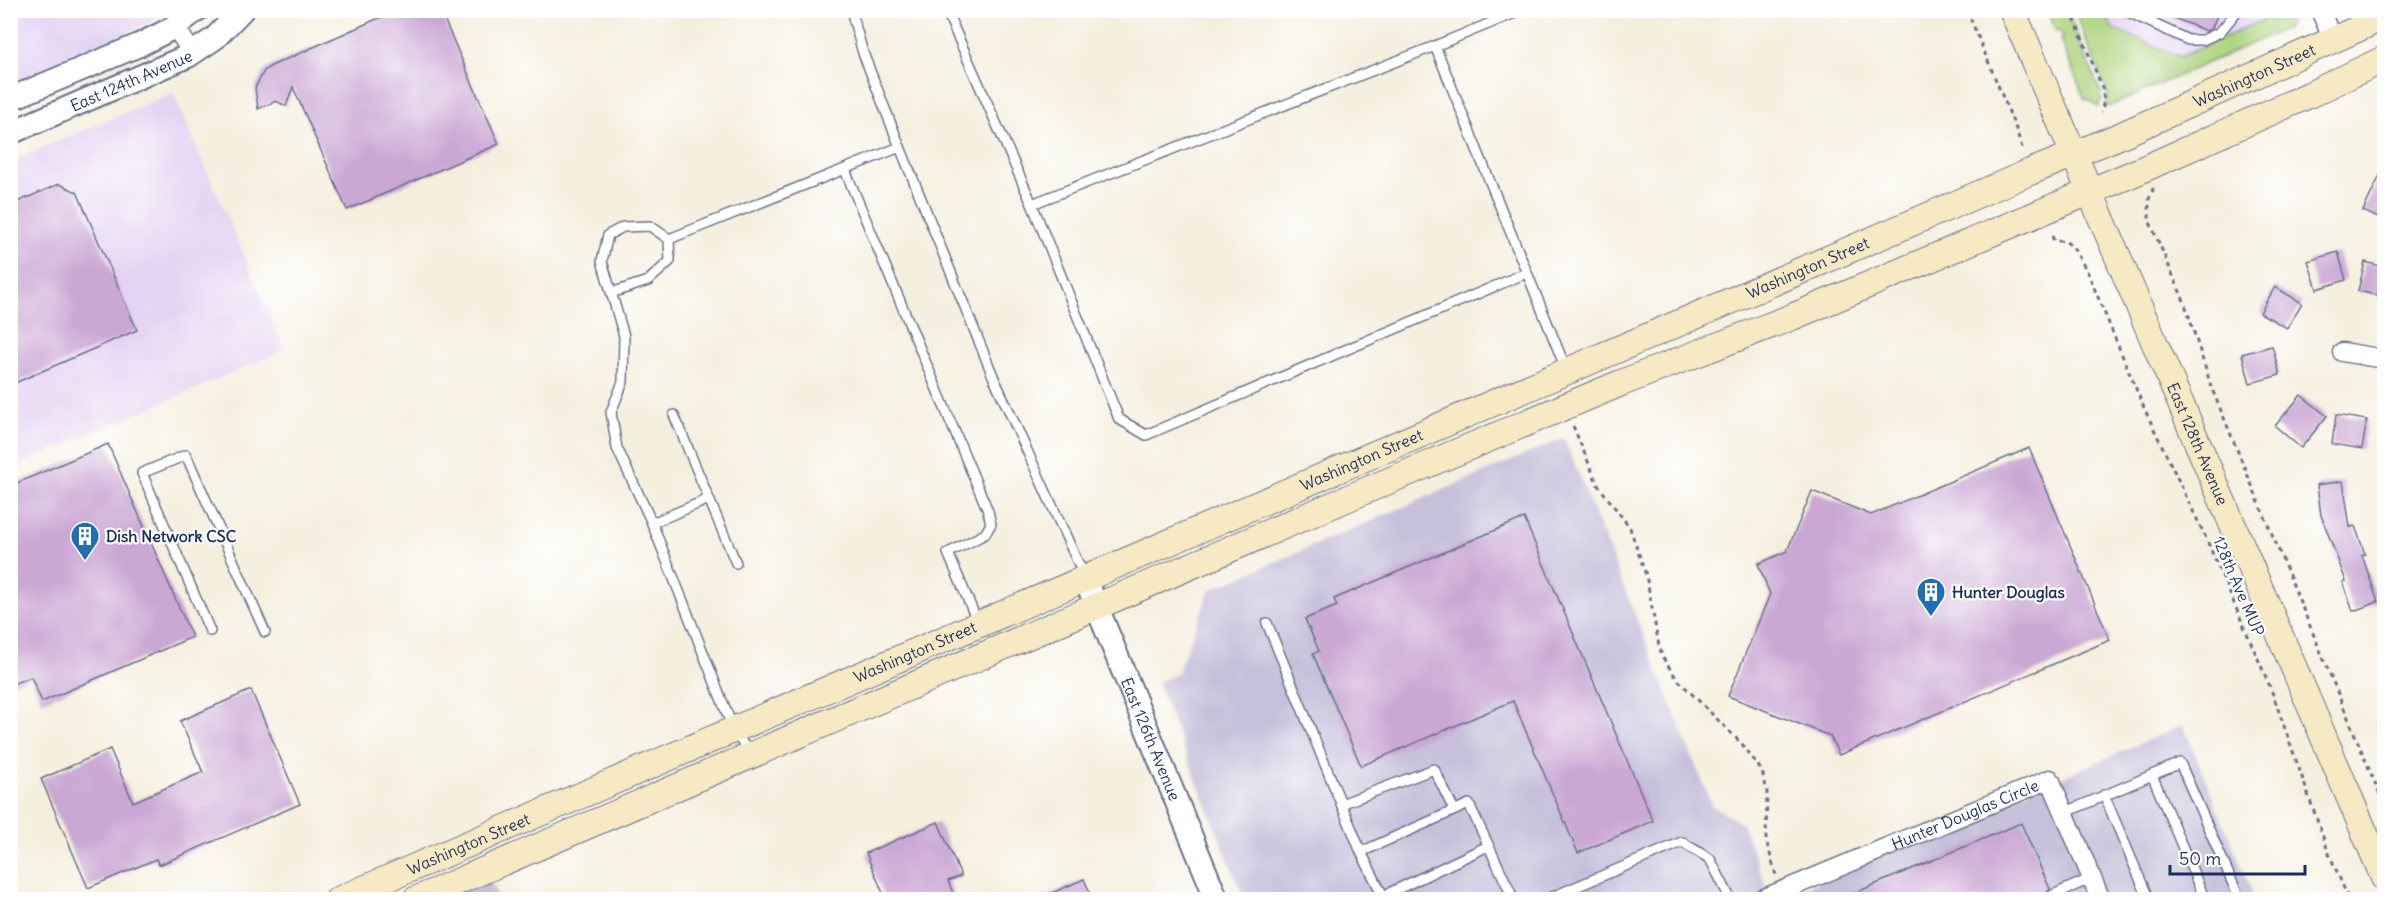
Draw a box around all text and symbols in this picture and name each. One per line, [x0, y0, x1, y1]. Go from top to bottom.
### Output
street label: Washington Street [2190, 39, 2319, 112]
street label: East 124th Avenue [67, 45, 195, 116]
street label: Washington Street [1743, 232, 1873, 303]
street label: East 128th Avenue [2163, 380, 2233, 508]
street label: Washington Street [1297, 424, 1426, 495]
building icon: Dish Network CSC [69, 520, 101, 562]
place label: Dish Network CSC [106, 526, 237, 546]
street label: 128th Ave MUP [2209, 533, 2269, 639]
building icon: Hunter Douglas [1915, 576, 1947, 618]
place label: Hunter Douglas [1952, 582, 2065, 603]
street label: Washington Street [850, 616, 980, 687]
street label: East 126th Avenue [1117, 674, 1185, 804]
street label: Hunter Douglas Circle [1888, 775, 2041, 854]
street label: Washington Street [404, 808, 533, 879]
scale bar [2170, 838, 2305, 876]
text: 50 m [2179, 847, 2221, 870]

